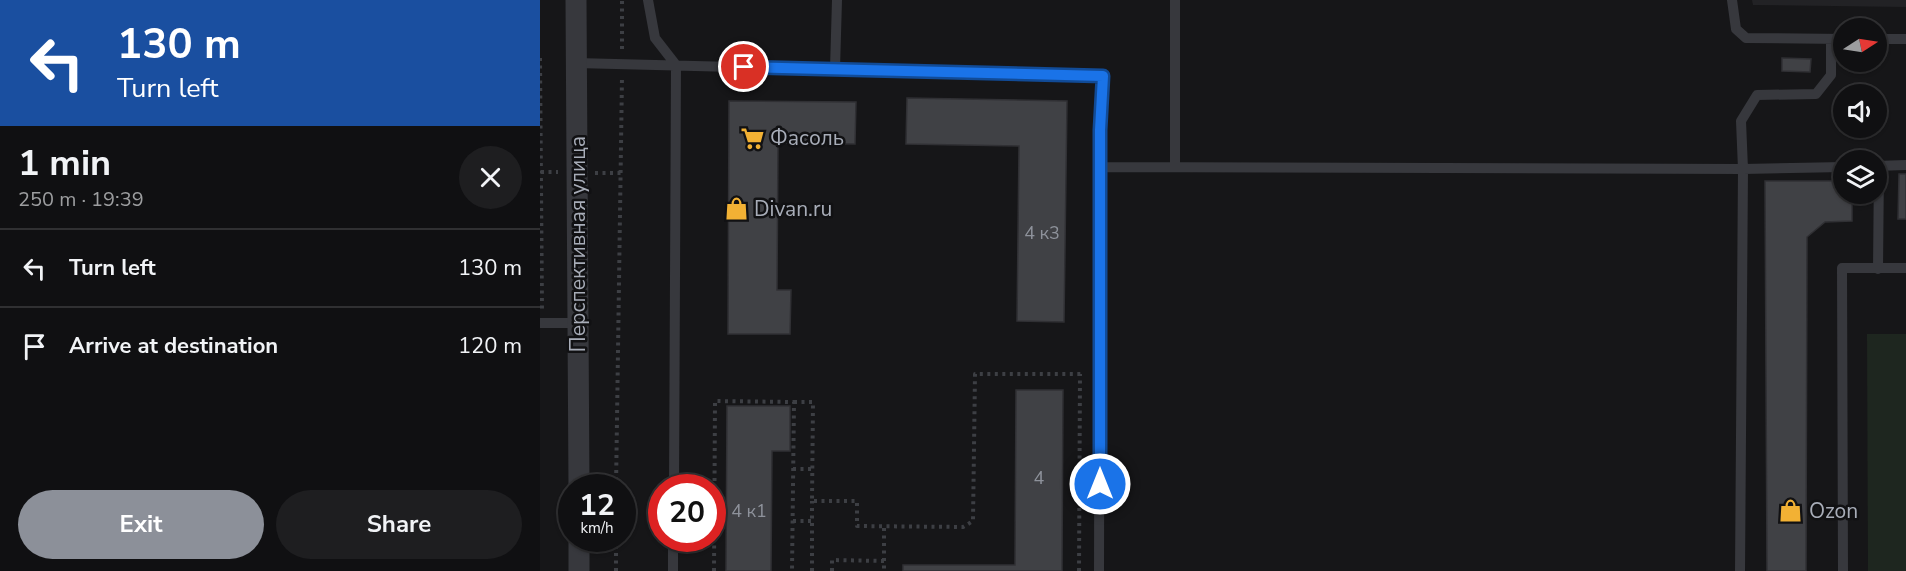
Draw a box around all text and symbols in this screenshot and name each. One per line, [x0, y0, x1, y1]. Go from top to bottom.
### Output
text: 130 m [117, 16, 241, 73]
north arrow [1833, 18, 1887, 72]
map controls [1833, 18, 1887, 204]
icon: left [18, 24, 96, 102]
pin [718, 41, 769, 92]
icon: arrive [727, 50, 760, 83]
text: Turn left [117, 70, 218, 107]
button: sound [1833, 84, 1887, 138]
place label: Фасоль [770, 124, 844, 152]
supermarket icon: Фасоль [739, 125, 765, 151]
street label: Перспективная улица [564, 136, 592, 352]
text: 1 min [18, 139, 111, 188]
button: close [459, 146, 522, 209]
button: layers [1833, 150, 1887, 204]
text: 250 m · 19:39 [18, 186, 144, 213]
place label: Divan.ru [754, 195, 832, 223]
shop icon: Divan.ru [723, 196, 749, 222]
house number: 4 к3 [1024, 221, 1060, 245]
icon: left [18, 252, 51, 285]
text: Turn left [69, 253, 156, 283]
text: 130 m [458, 253, 522, 283]
icon: arrive [18, 330, 51, 363]
text: Arrive at destination [69, 331, 278, 361]
text: 120 m [458, 331, 522, 361]
position arrow [1068, 452, 1132, 516]
house number: 4 [1034, 466, 1045, 490]
speed limit sign: 20 [648, 474, 726, 552]
text: 12 [579, 485, 615, 526]
button: Exit [18, 490, 264, 559]
button: Share [276, 490, 522, 559]
place label: Ozon [1809, 497, 1858, 525]
shop icon: Ozon [1778, 498, 1804, 524]
house number: 4 к1 [731, 499, 767, 523]
text: km/h [580, 518, 614, 538]

